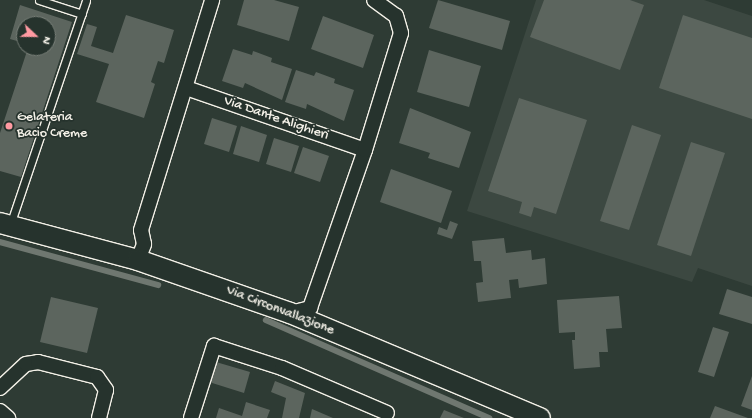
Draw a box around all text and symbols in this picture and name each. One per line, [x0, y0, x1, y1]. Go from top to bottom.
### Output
north arrow [16, 16, 56, 56]
text: N [39, 35, 53, 46]
street label: Via Dante Alighieri [221, 93, 331, 145]
place label: Gelateria Bacio Creme [17, 110, 87, 142]
marker: Gelateria Bacio Creme [4, 121, 14, 131]
street label: Via Circonvallazione [224, 283, 336, 339]

